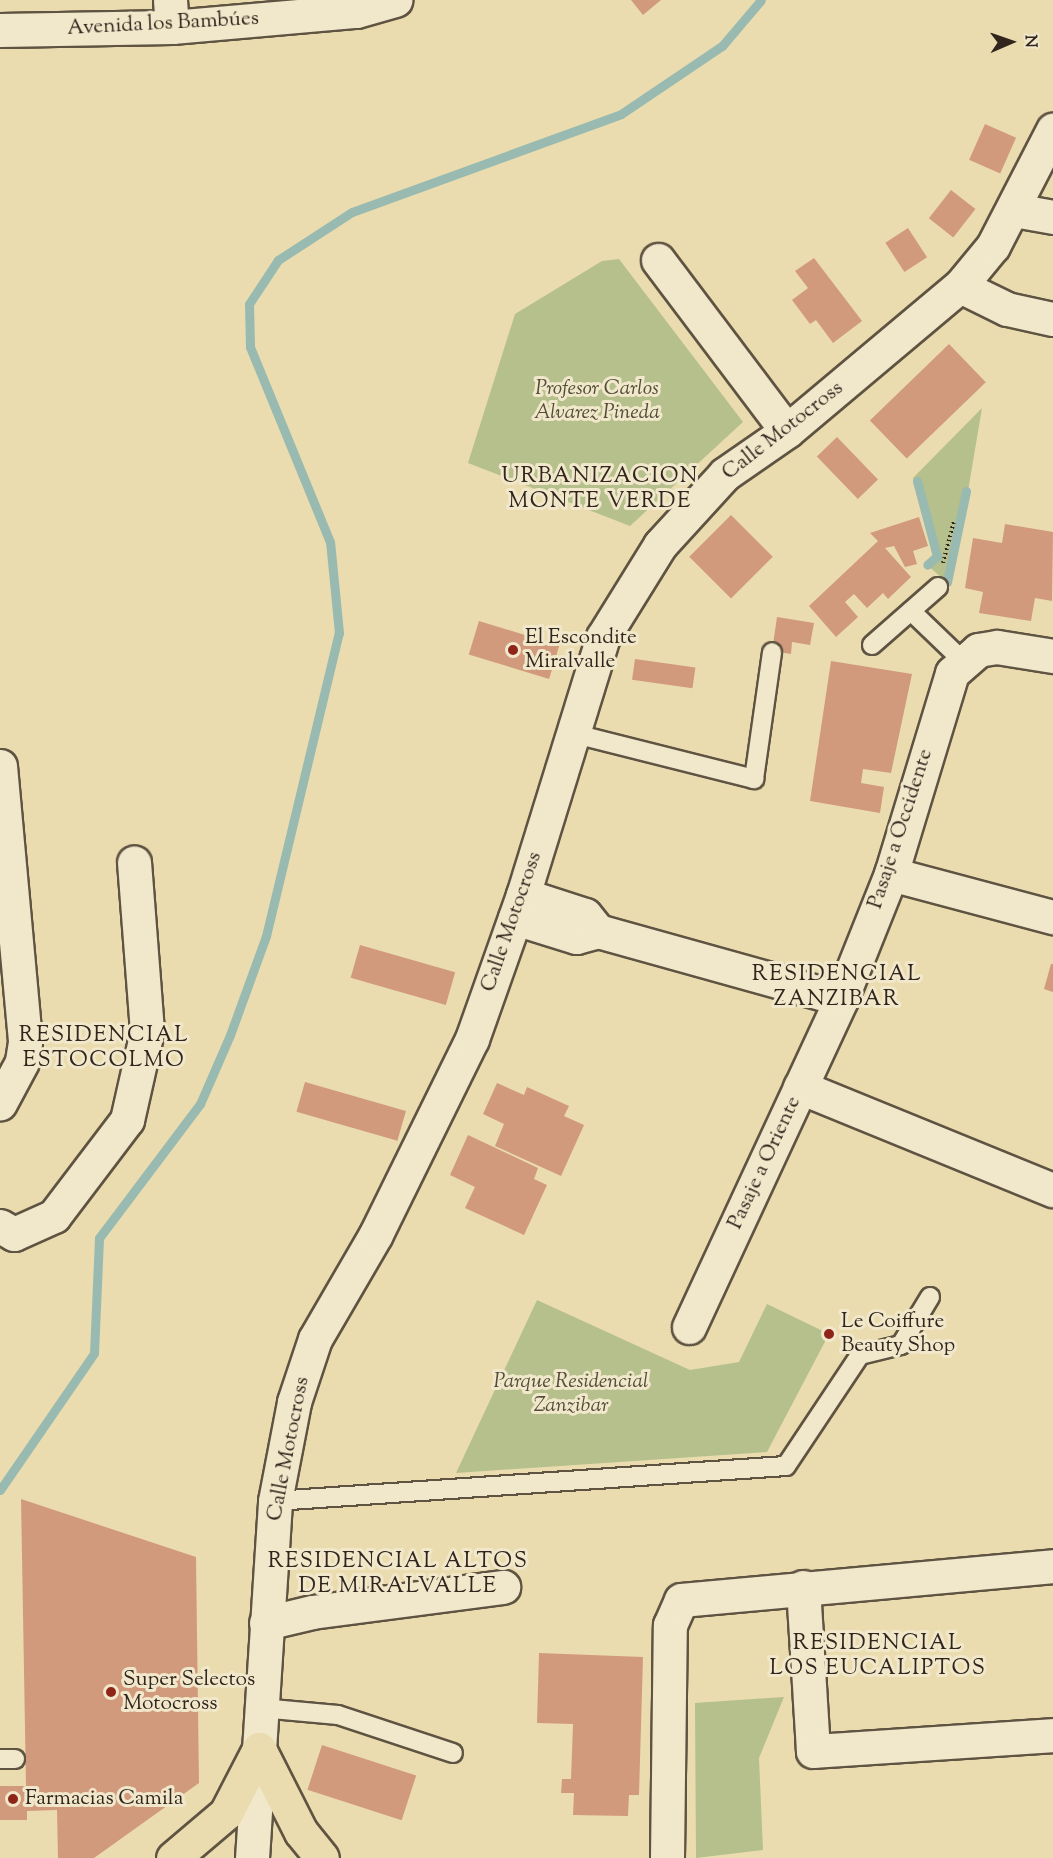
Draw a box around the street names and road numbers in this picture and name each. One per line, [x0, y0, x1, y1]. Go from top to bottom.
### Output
street label: Avenida los Bambúes [67, 6, 259, 42]
street label: Calle Motocross [718, 376, 848, 486]
street label: Pasaje a Occidente [863, 746, 939, 912]
street label: Calle Motocross [476, 849, 548, 995]
street label: Pasaje a Oriente [723, 1093, 807, 1233]
street label: Calle Motocross [263, 1375, 315, 1523]

